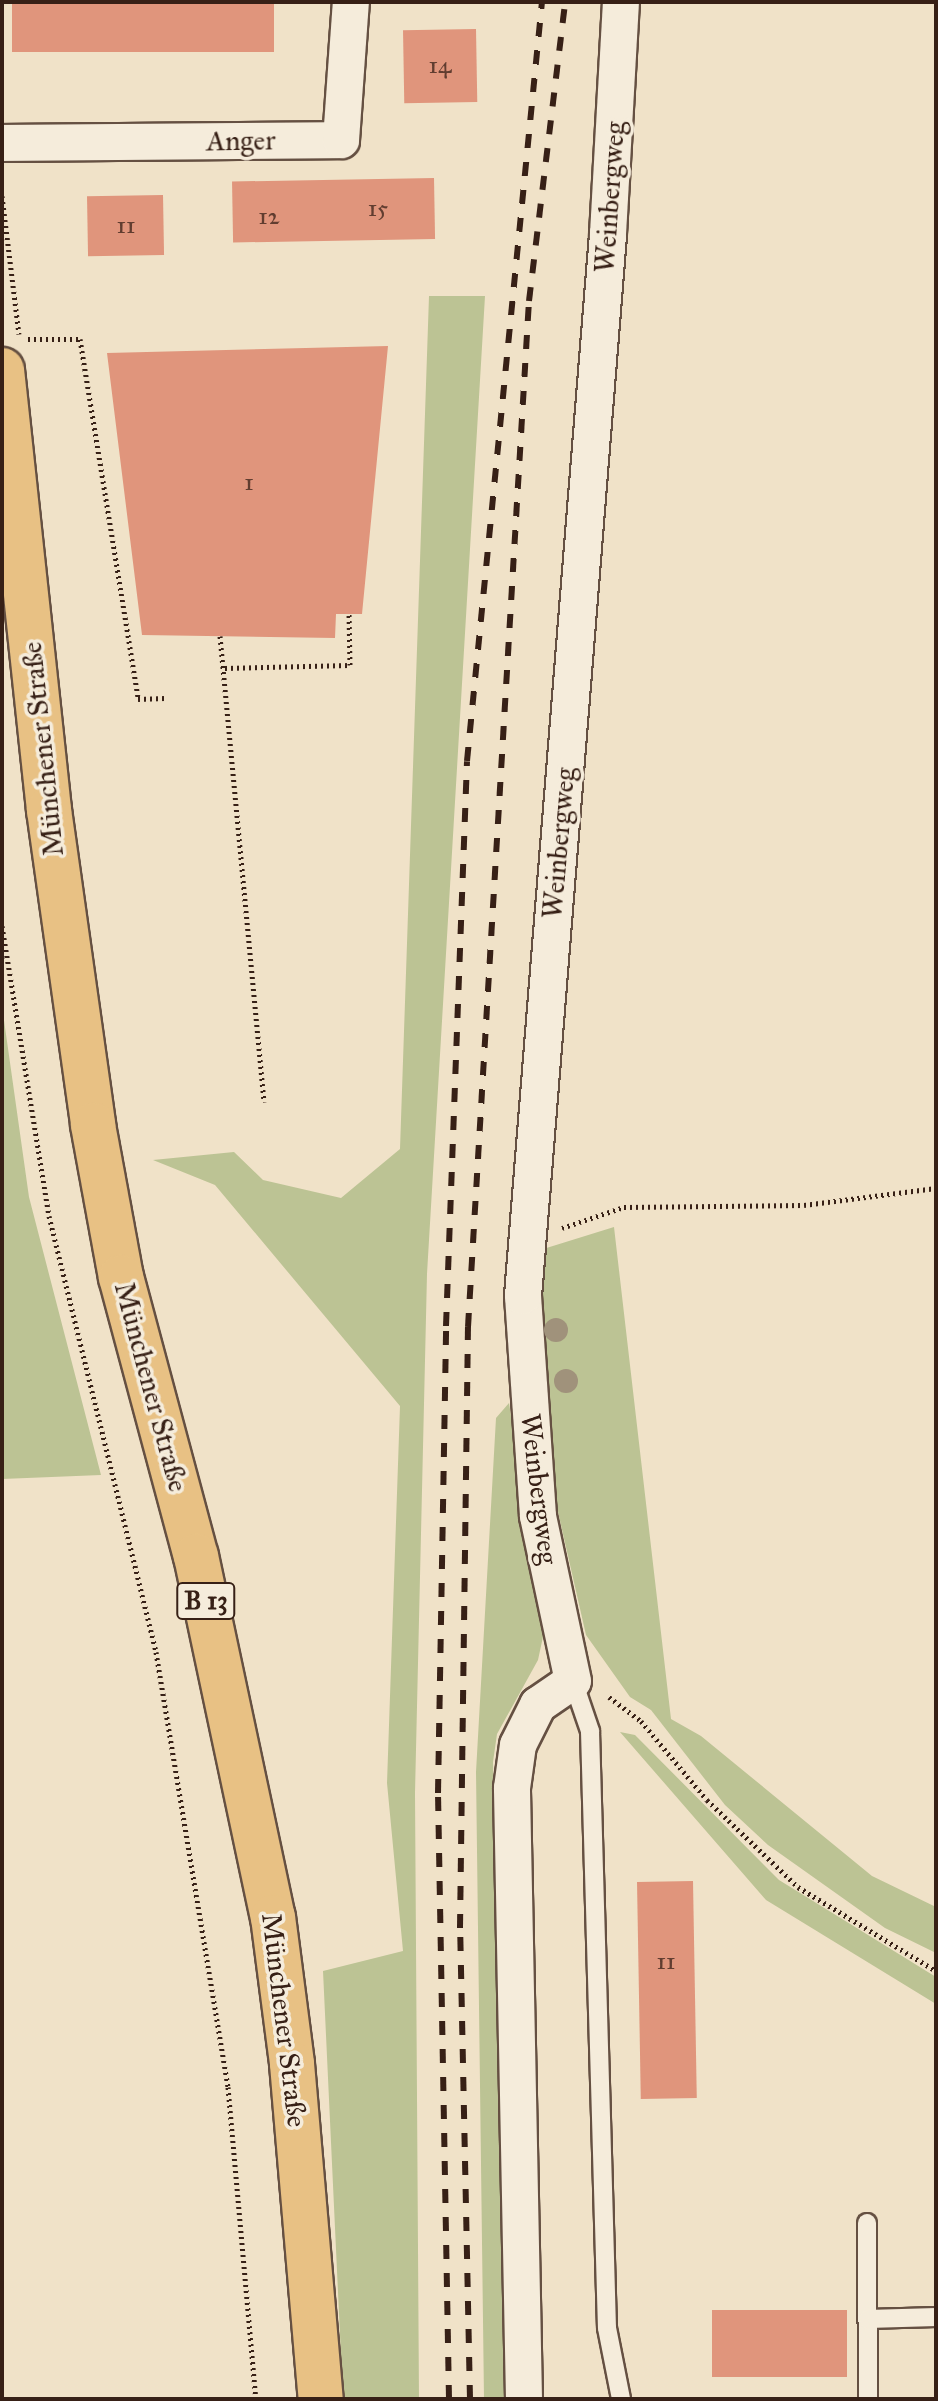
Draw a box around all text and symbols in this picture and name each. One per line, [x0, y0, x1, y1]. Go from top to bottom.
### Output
house number: 14 [429, 52, 451, 80]
street label: Weinbergweg [588, 120, 632, 274]
street label: Anger [206, 124, 276, 158]
house number: 15 [368, 195, 388, 223]
house number: 12 [258, 203, 280, 231]
house number: 11 [117, 212, 135, 240]
house number: 1 [244, 469, 254, 497]
street label: Münchener Straße [15, 640, 71, 858]
street label: Weinbergweg [536, 766, 582, 920]
street label: Münchener Straße [107, 1279, 195, 1495]
street label: Weinbergweg [513, 1412, 565, 1566]
road number: B 13 [176, 1579, 236, 1623]
street label: Münchener Straße [254, 1911, 314, 2129]
house number: 11 [657, 1948, 675, 1976]

